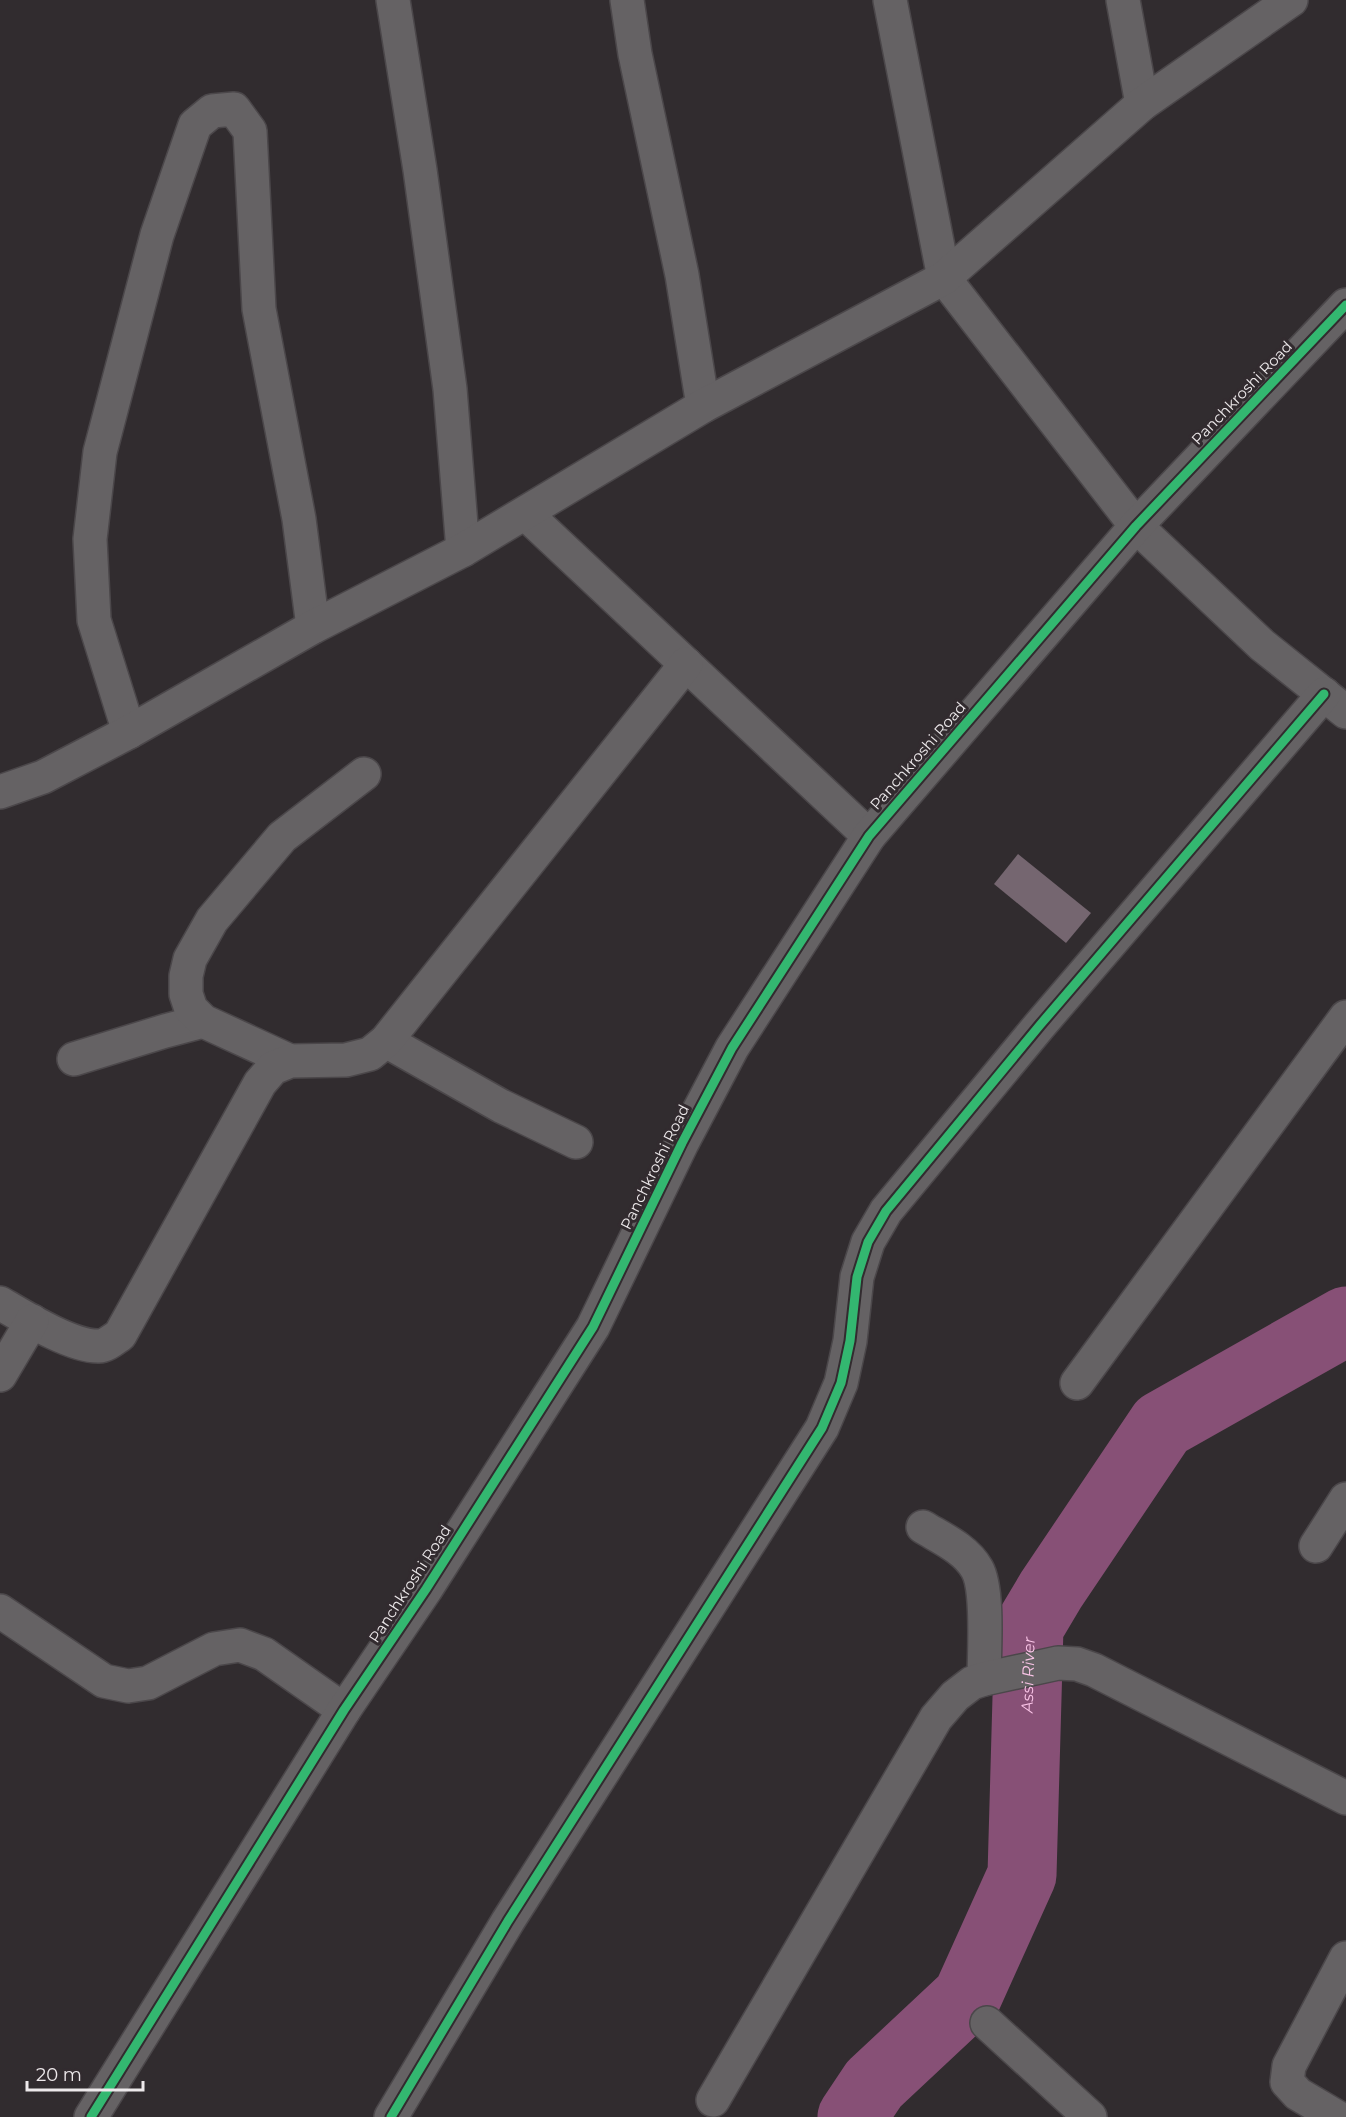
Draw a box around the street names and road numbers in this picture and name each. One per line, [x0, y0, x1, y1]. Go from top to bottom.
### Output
street label: Panchkroshi Road [1187, 337, 1296, 448]
street label: Panchkroshi Road [866, 698, 970, 814]
street label: Panchkroshi Road [616, 1101, 693, 1232]
street label: Panchkroshi Road [364, 1521, 455, 1646]

